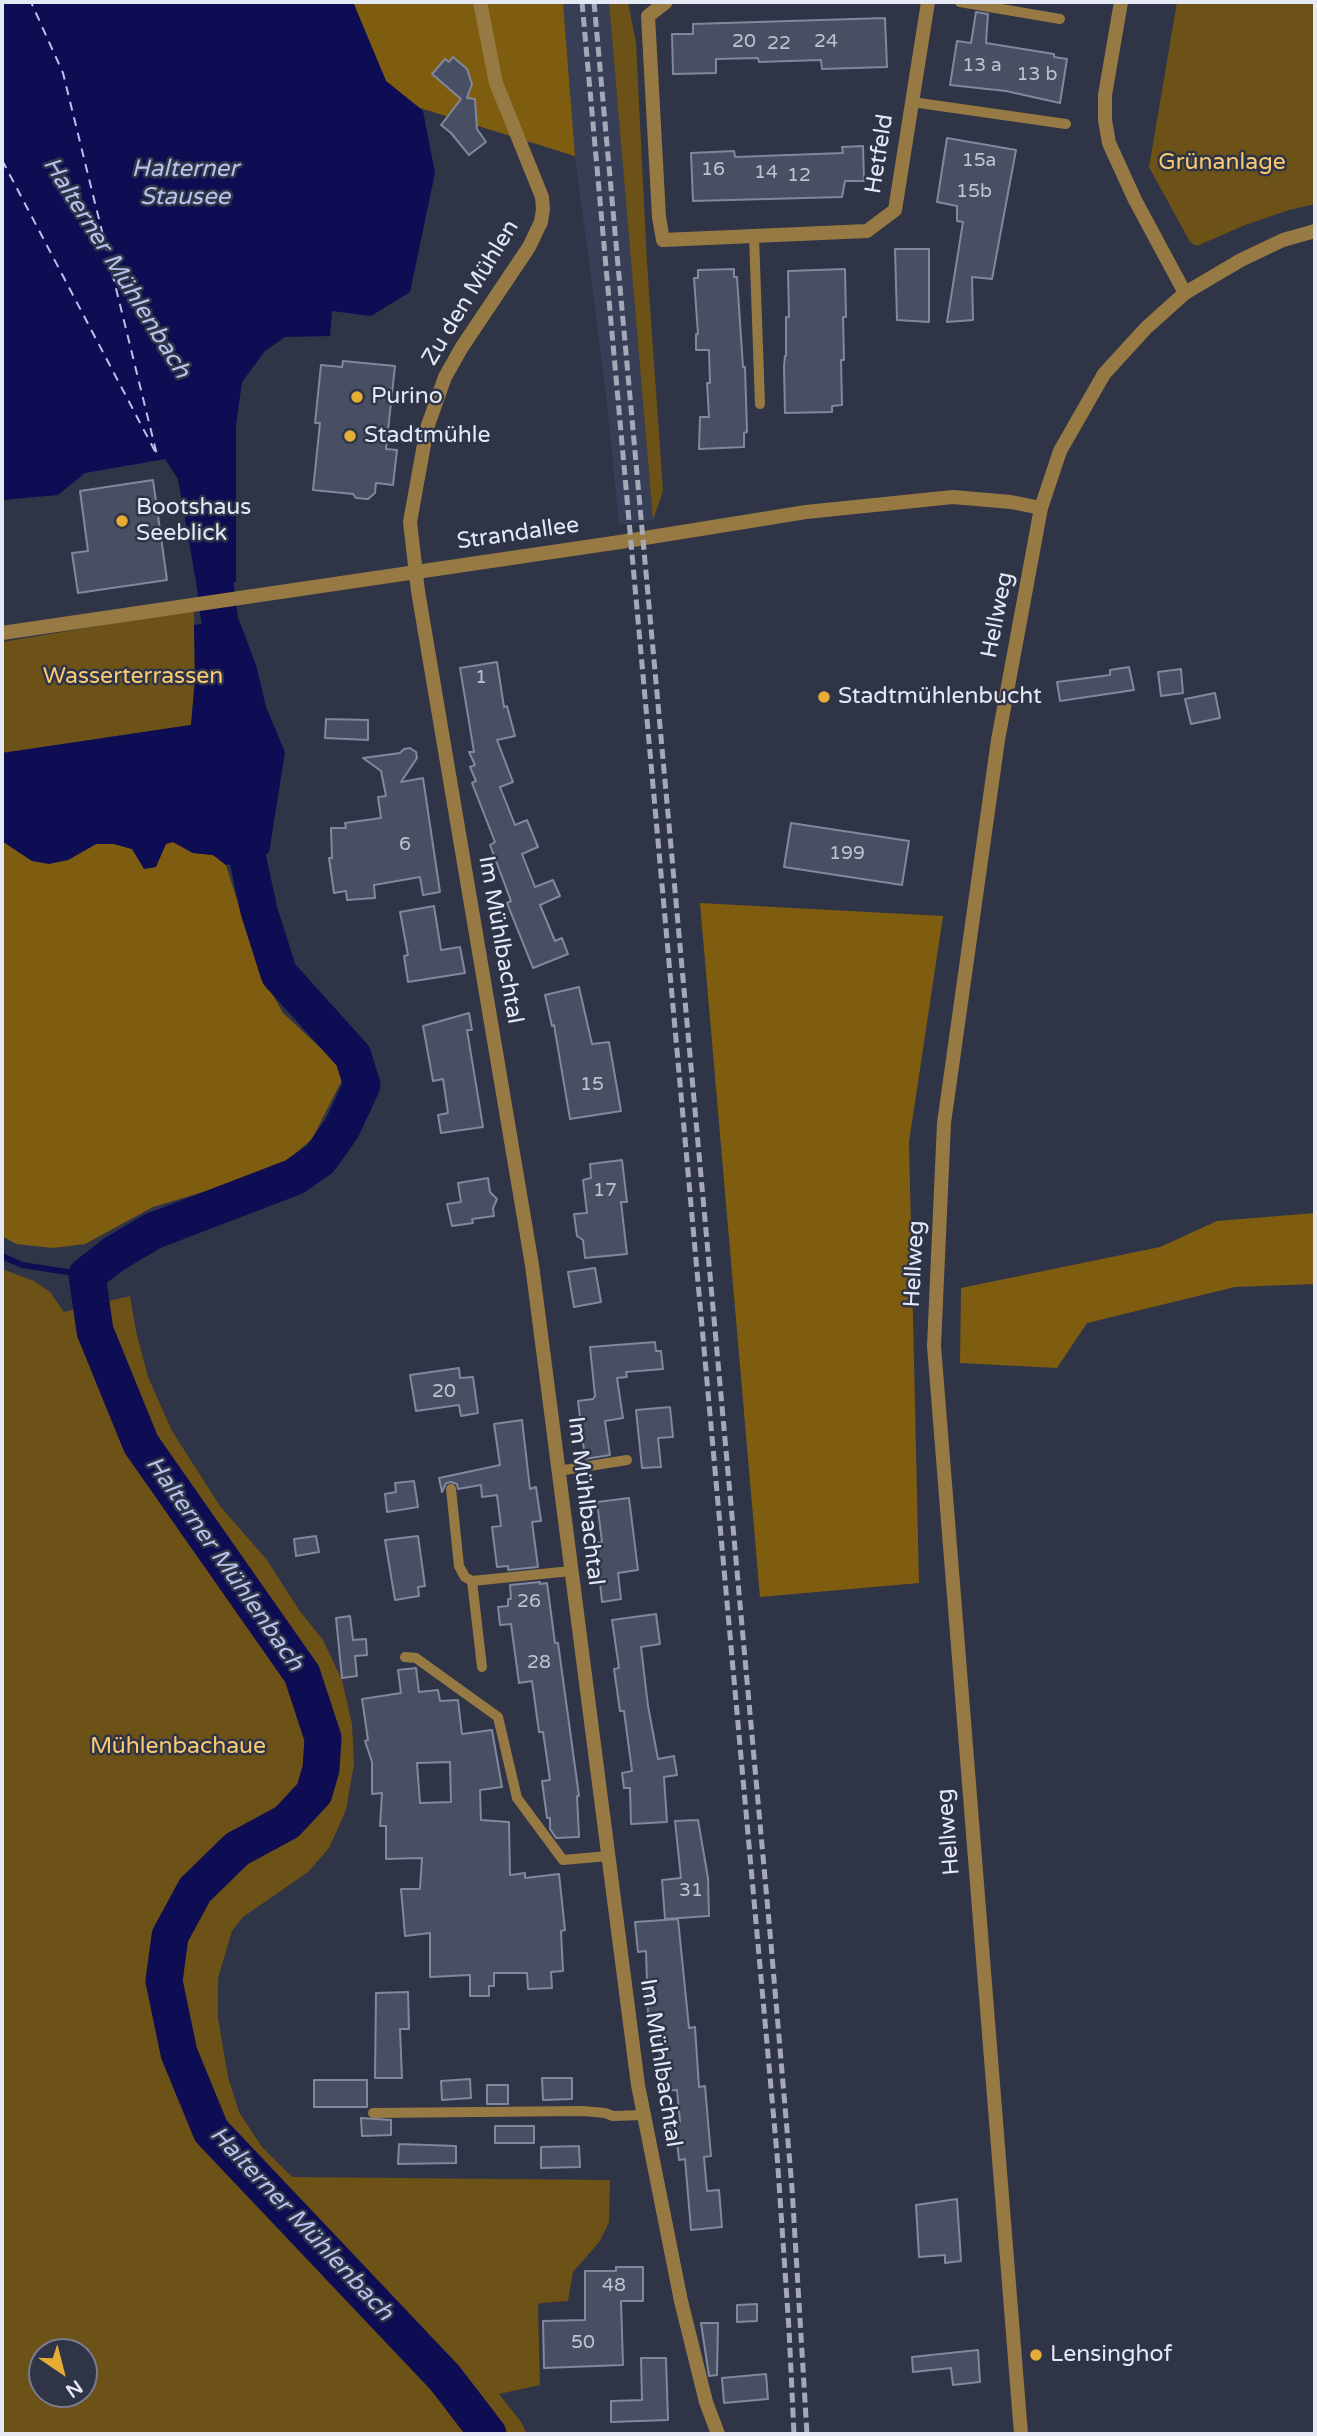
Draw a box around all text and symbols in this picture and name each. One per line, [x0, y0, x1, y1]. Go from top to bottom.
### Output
house number: 20 [732, 31, 756, 53]
house number: 24 [814, 31, 838, 53]
house number: 22 [767, 33, 791, 55]
house number: 13 a [962, 55, 1002, 77]
house number: 13 b [1017, 64, 1057, 86]
street label: Hetfeld [860, 112, 900, 196]
park label: Grünanlage [1158, 149, 1286, 177]
house number: 15a [962, 150, 996, 172]
water label: Halterner Mühlenbach [36, 152, 196, 384]
water label: Halterner Stausee [132, 156, 238, 212]
house number: 16 [701, 159, 725, 181]
house number: 14 [754, 162, 778, 184]
house number: 12 [787, 165, 811, 187]
house number: 15b [956, 181, 992, 203]
street label: Zu den Mühlen [417, 215, 525, 371]
place label: Purino [371, 383, 443, 411]
marker: Purino [349, 389, 365, 405]
place label: Stadtmühle [364, 422, 490, 450]
marker: Stadtmühle [342, 428, 358, 444]
place label: Bootshaus Seeblick [136, 494, 251, 548]
street label: Strandallee [455, 512, 581, 556]
marker: Bootshaus Seeblick [114, 513, 130, 529]
street label: Hellweg [976, 570, 1020, 660]
park label: Wasserterrassen [43, 663, 223, 691]
house number: 1 [475, 667, 487, 689]
place label: Stadtmühlenbucht [838, 683, 1042, 711]
marker: Stadtmühlenbucht [816, 689, 832, 705]
house number: 6 [399, 834, 411, 856]
house number: 199 [829, 843, 865, 865]
street label: Im Mühlbachtal [472, 854, 528, 1026]
house number: 15 [580, 1074, 604, 1096]
house number: 17 [593, 1180, 617, 1202]
street label: Hellweg [899, 1220, 931, 1308]
house number: 20 [432, 1381, 456, 1403]
street label: Im Mühlbachtal [561, 1415, 609, 1587]
water label: Halterner Mühlenbach [139, 1451, 309, 1677]
house number: 26 [517, 1591, 541, 1613]
house number: 28 [527, 1652, 551, 1674]
park label: Mühlenbachaue [90, 1733, 266, 1761]
street label: Hellweg [931, 1787, 967, 1877]
house number: 31 [679, 1880, 703, 1902]
street label: Im Mühlbachtal [633, 1977, 687, 2149]
water label: Halterner Mühlenbach [203, 2121, 399, 2327]
house number: 48 [602, 2275, 626, 2297]
house number: 50 [571, 2332, 595, 2354]
north arrow [28, 2338, 98, 2408]
place label: Lensinghof [1050, 2341, 1172, 2369]
marker: Lensinghof [1028, 2347, 1044, 2363]
text: N [61, 2375, 86, 2402]

